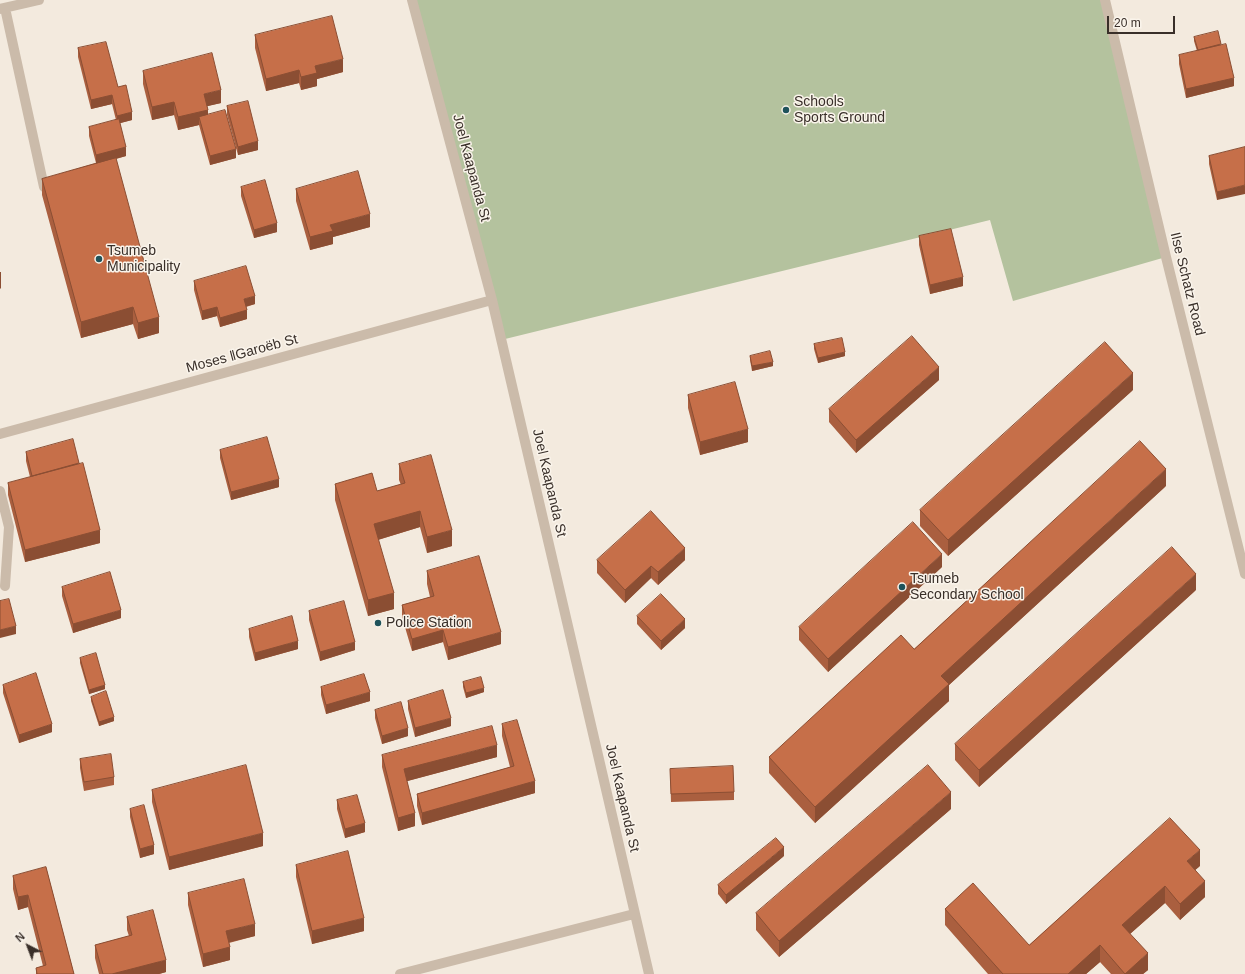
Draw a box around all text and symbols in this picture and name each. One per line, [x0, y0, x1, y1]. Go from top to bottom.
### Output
scale bar [1109, 8, 1177, 34]
text: 20 m [1114, 16, 1141, 30]
place label: Schools Sports Ground [794, 94, 885, 126]
marker: Schools Sports Ground [781, 105, 791, 115]
street label: Joel Kaapanda St [449, 112, 493, 224]
street label: Ilse Schatz Road [1166, 231, 1208, 337]
place label: Tsumeb Municipality [107, 243, 180, 276]
marker: Tsumeb Municipality [94, 254, 104, 264]
street label: Moses ǁGaroëb St [184, 331, 300, 377]
street label: Joel Kaapanda St [528, 427, 570, 539]
place label: Tsumeb Secondary School [910, 571, 1024, 604]
marker: Tsumeb Secondary School [897, 582, 907, 592]
place label: Police Station [386, 615, 472, 631]
marker: Police Station [373, 618, 383, 628]
street label: Joel Kaapanda St [601, 742, 643, 854]
north arrow [8, 926, 48, 966]
text: N [13, 930, 27, 944]

